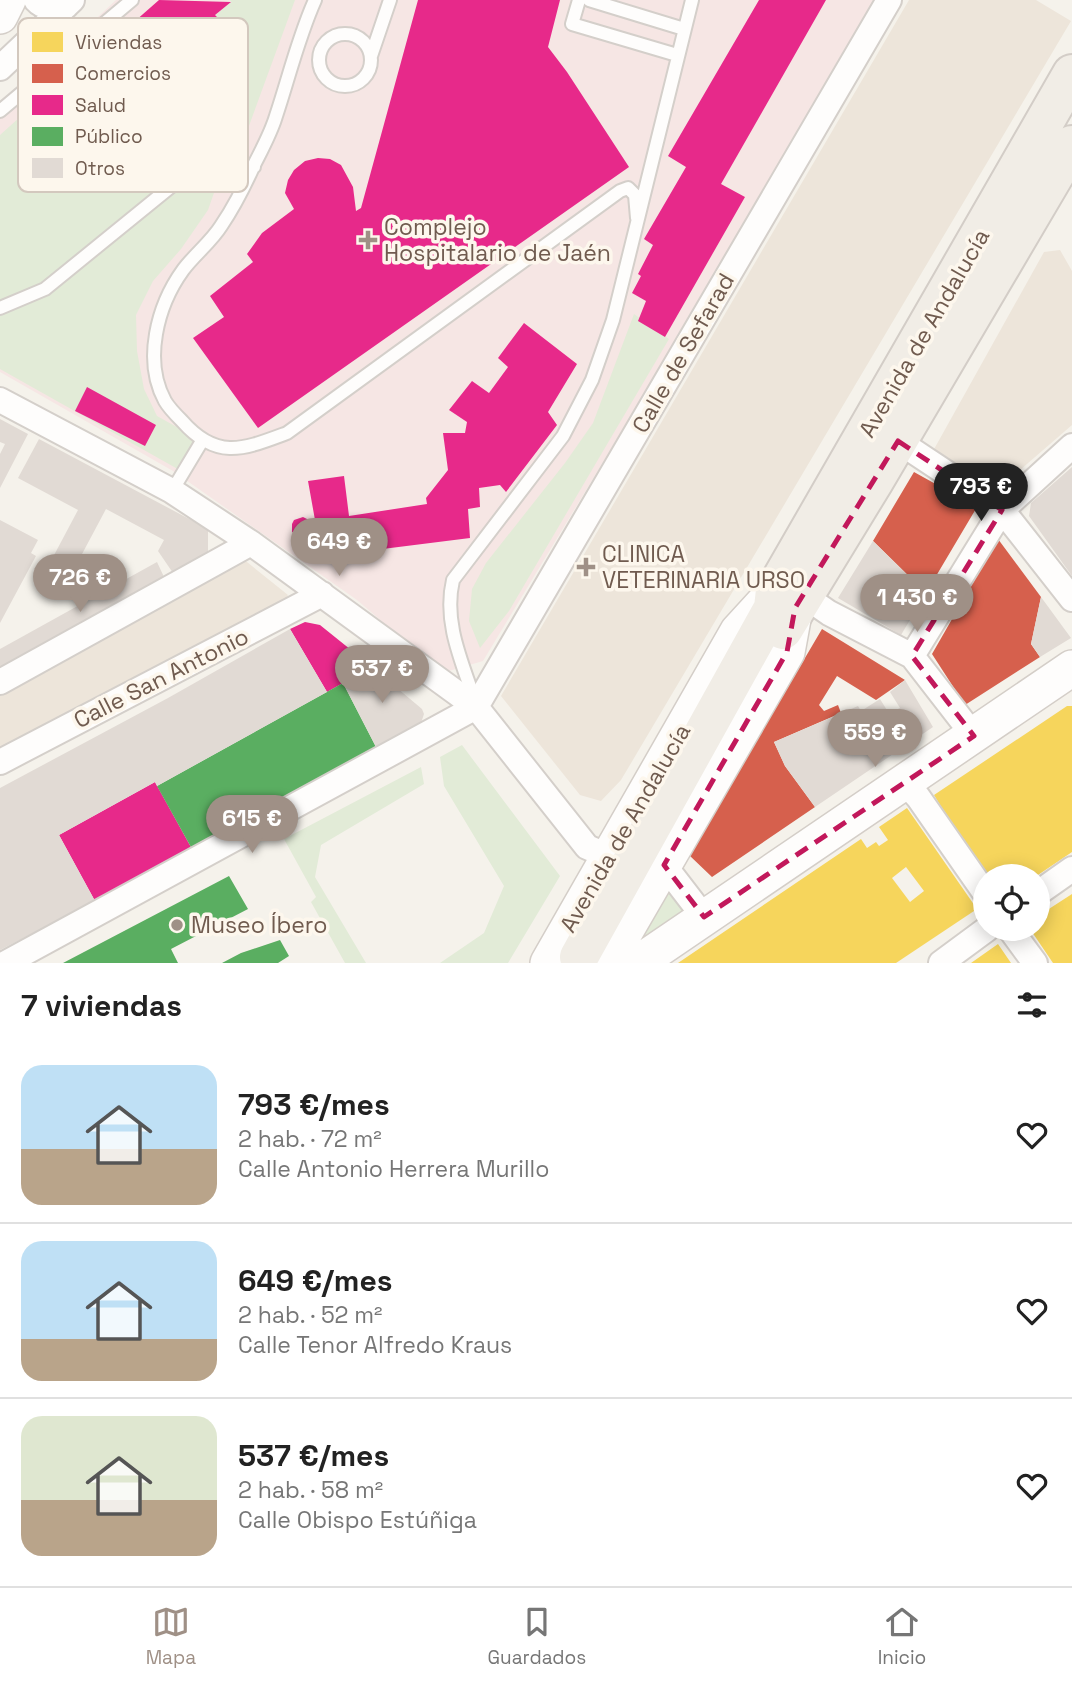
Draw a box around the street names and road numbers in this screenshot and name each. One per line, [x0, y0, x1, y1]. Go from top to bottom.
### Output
street label: Avenida de Andalucía [852, 223, 996, 443]
street label: Calle de Sefarad [625, 268, 741, 438]
street label: Calle San Antonio [68, 621, 254, 735]
street label: Avenida de Andalucía [553, 718, 697, 938]

